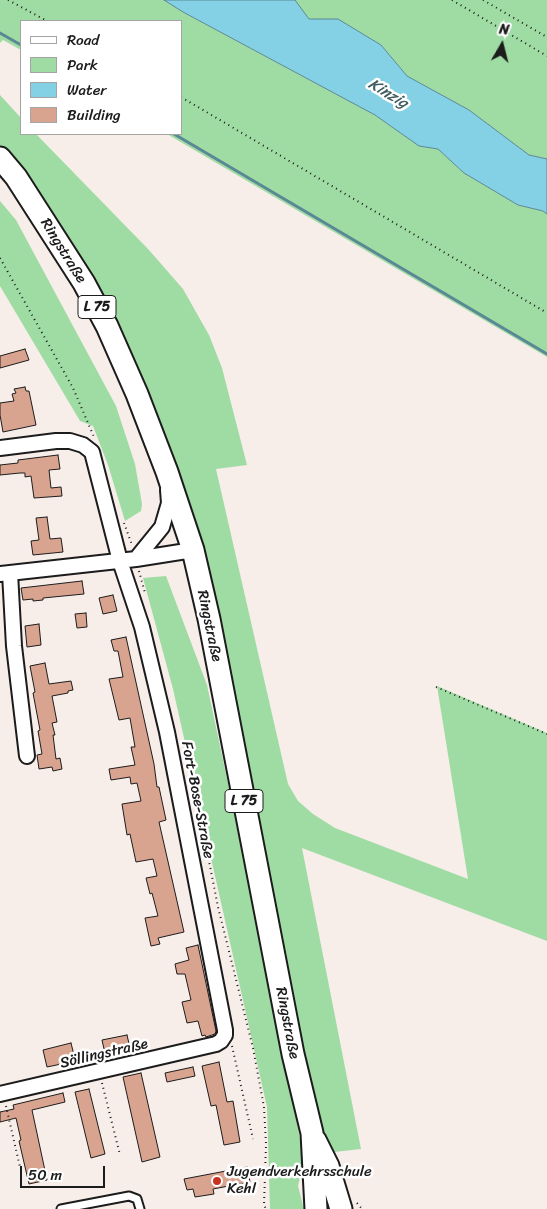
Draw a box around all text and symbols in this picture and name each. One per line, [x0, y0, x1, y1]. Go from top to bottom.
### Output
text: N [498, 17, 511, 43]
legend [20, 20, 182, 135]
north arrow [477, 20, 527, 70]
text: Road [67, 27, 99, 53]
text: Park [67, 52, 98, 78]
water label: Kinzig [365, 75, 411, 113]
text: Water [67, 77, 107, 103]
text: Building [67, 102, 121, 128]
street label: Ringstraße [36, 215, 90, 287]
road number: L 75 [78, 296, 116, 318]
street label: Ringstraße [193, 588, 225, 664]
street label: Fort-Bose-Straße [177, 740, 217, 860]
road number: L 75 [225, 789, 263, 812]
street label: Ringstraße [271, 986, 303, 1060]
street label: Söllingstraße [58, 1035, 150, 1073]
scale bar [22, 1156, 108, 1188]
text: 50 m [28, 1162, 62, 1188]
place label: Jugendverkehrsschule Kehl [227, 1163, 372, 1198]
marker: Jugendverkehrsschule Kehl [211, 1175, 223, 1187]

